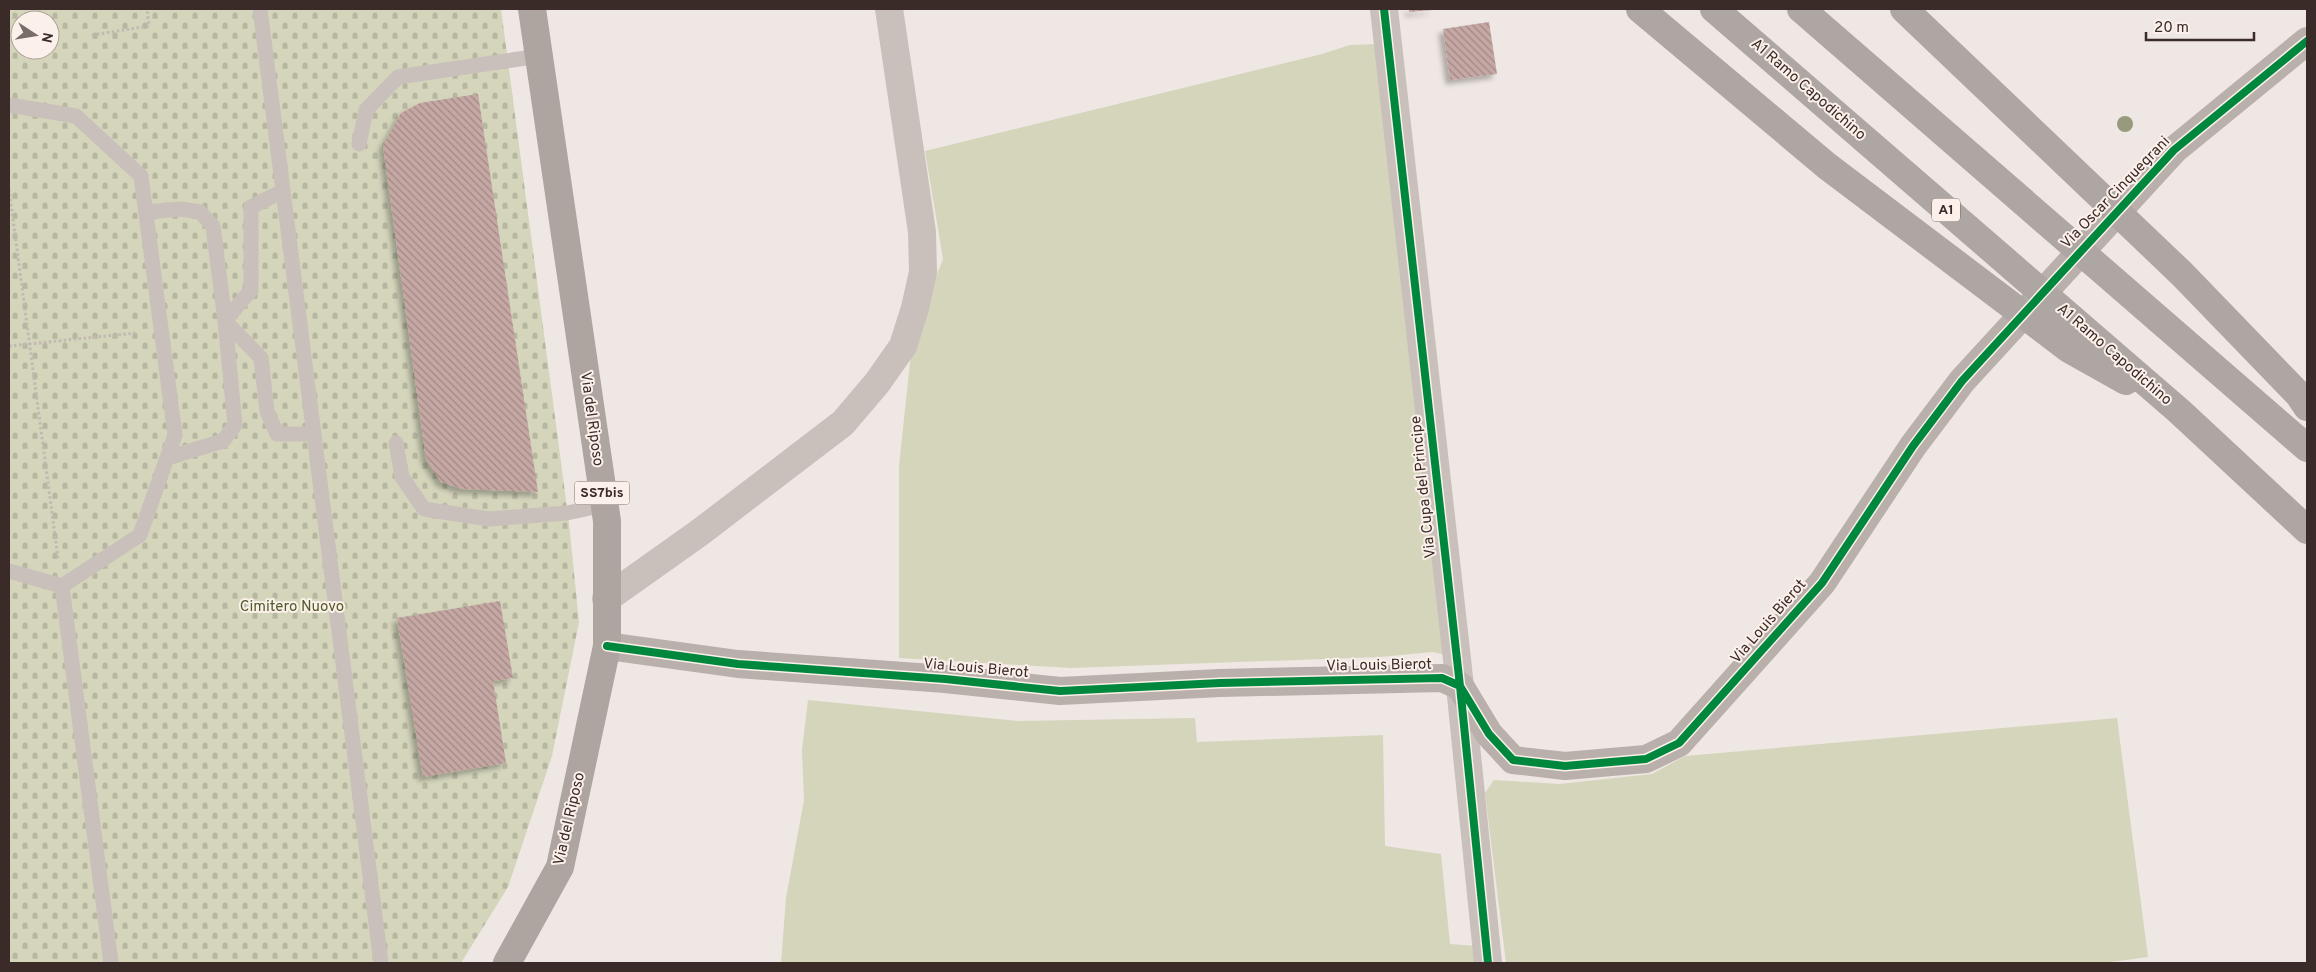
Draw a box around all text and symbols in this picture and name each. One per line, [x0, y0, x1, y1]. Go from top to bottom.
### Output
north arrow [10, 10, 60, 60]
scale bar [2146, 10, 2254, 42]
text: 20 m [2154, 19, 2189, 38]
text: N [37, 31, 56, 44]
street label: A1 Ramo Capodichino [1747, 35, 1869, 145]
street label: Via Oscar Cinquegrani [2057, 133, 2175, 253]
road number: A1 [1932, 198, 1960, 222]
street label: A1 Ramo Capodichino [2053, 300, 2175, 410]
street label: Via del Riposo [575, 371, 607, 467]
street label: Via Cupa del Principe [1407, 415, 1441, 559]
road number: SS7bis [574, 482, 630, 504]
street label: Via Louis Bierot [1727, 576, 1811, 668]
park label: Cimitero Nuovo [240, 598, 344, 617]
street label: Via Louis Bierot [922, 655, 1030, 683]
street label: Via Louis Bierot [1326, 656, 1432, 676]
street label: Via del Riposo [550, 771, 590, 867]

